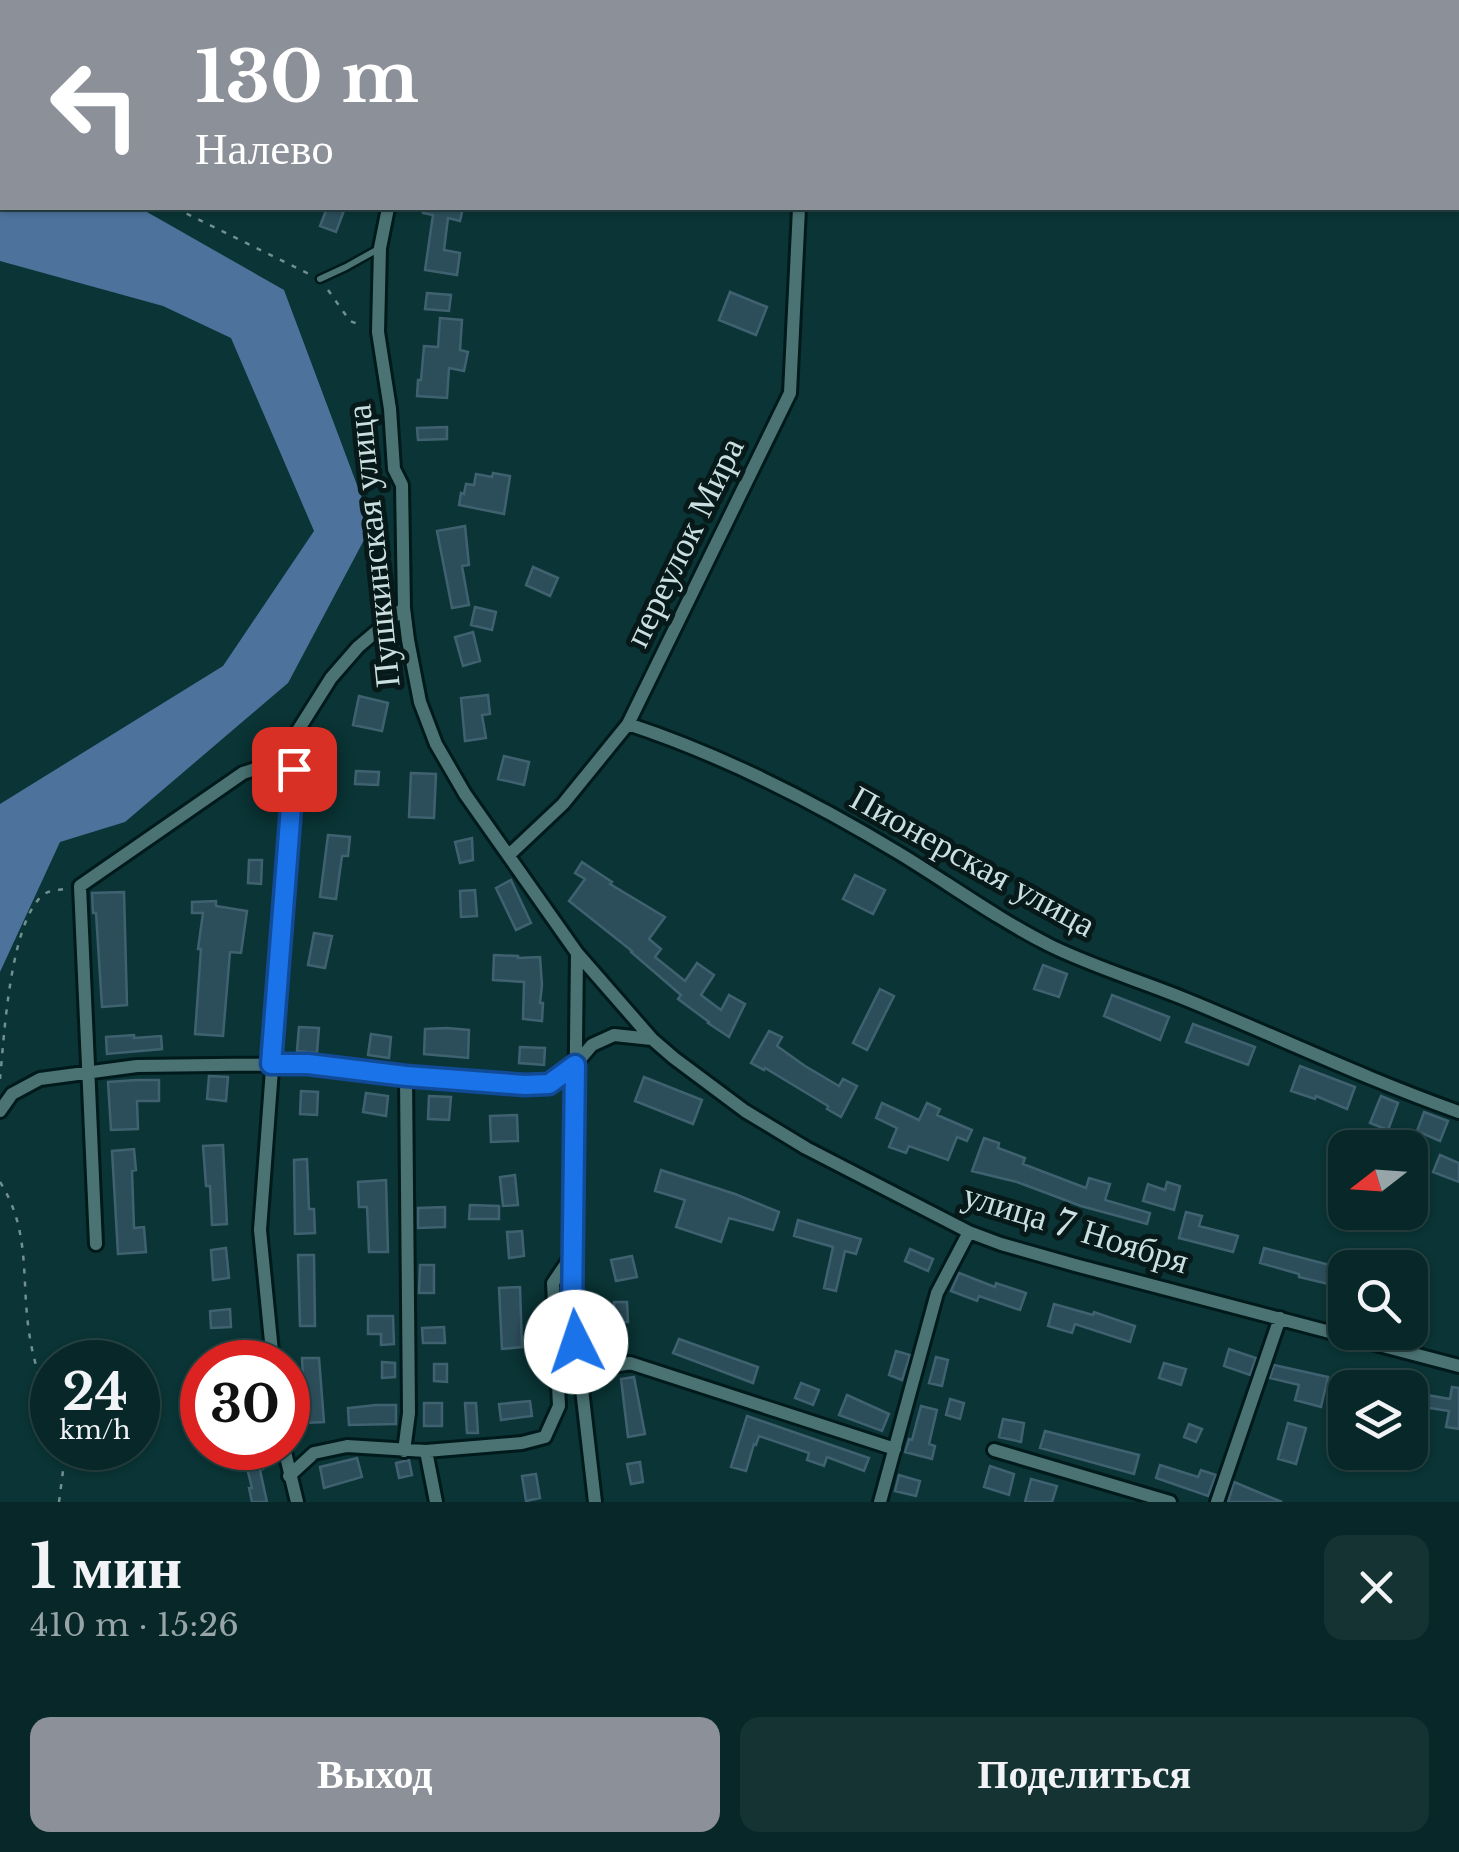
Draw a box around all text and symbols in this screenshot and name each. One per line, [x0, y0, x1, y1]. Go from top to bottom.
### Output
text: 130 m [195, 34, 419, 121]
icon: left [30, 40, 160, 170]
text: Налево [195, 120, 334, 176]
street label: Пушкинская улица [336, 402, 409, 690]
street label: переулок Мира [614, 430, 753, 653]
pin [252, 727, 337, 812]
icon: arrive [267, 742, 322, 797]
street label: Пионерская улица [843, 775, 1104, 946]
north arrow [1328, 1130, 1428, 1230]
map controls [1328, 1130, 1428, 1470]
street label: улица 7 Ноября [958, 1173, 1194, 1282]
button: search [1328, 1250, 1428, 1350]
position arrow [524, 1290, 628, 1394]
speed limit sign: 30 [180, 1340, 310, 1470]
text: 24 [62, 1361, 128, 1424]
button: layers [1328, 1370, 1428, 1470]
text: km/h [60, 1415, 130, 1446]
text: 1 мин [30, 1530, 182, 1604]
button: close [1324, 1535, 1429, 1640]
text: 410 m · 15:26 [30, 1605, 239, 1645]
button: Выход [30, 1717, 720, 1832]
button: Поделиться [740, 1717, 1429, 1832]

